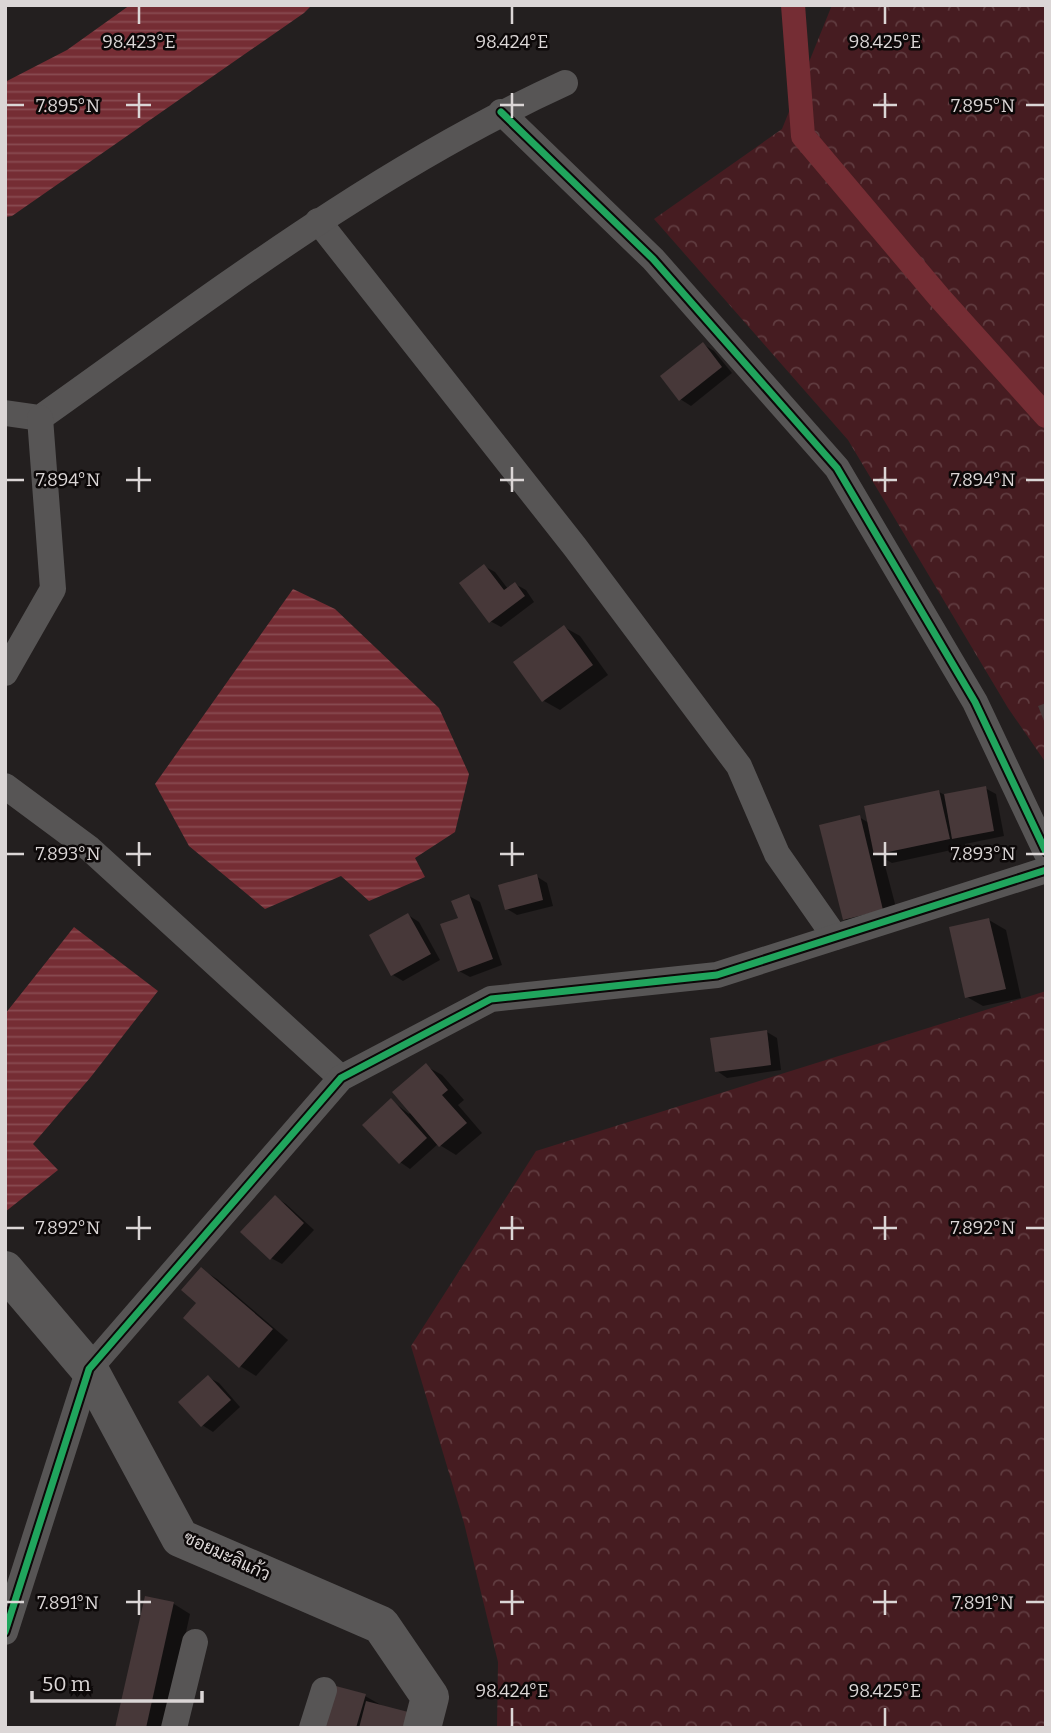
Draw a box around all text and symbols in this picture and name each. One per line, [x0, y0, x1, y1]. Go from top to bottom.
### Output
text: 98.423°E [102, 31, 176, 53]
text: 98.424°E [475, 31, 549, 53]
text: 98.425°E [849, 31, 921, 53]
text: 7.895°N [36, 95, 100, 117]
text: 7.895°N [951, 95, 1015, 117]
text: 7.894°N [36, 469, 100, 491]
text: 7.894°N [951, 469, 1015, 491]
text: 7.893°N [36, 843, 100, 865]
text: 7.893°N [951, 843, 1015, 865]
text: 7.892°N [36, 1217, 100, 1239]
text: 7.892°N [951, 1217, 1015, 1239]
street label: ซอยมะลิแก้ว [180, 1525, 274, 1586]
text: 7.891°N [37, 1592, 99, 1614]
text: 7.891°N [952, 1592, 1014, 1614]
scale bar [32, 1660, 201, 1704]
text: 50 m [42, 1671, 91, 1697]
text: 98.424°E [475, 1680, 549, 1702]
text: 98.425°E [849, 1680, 921, 1702]

